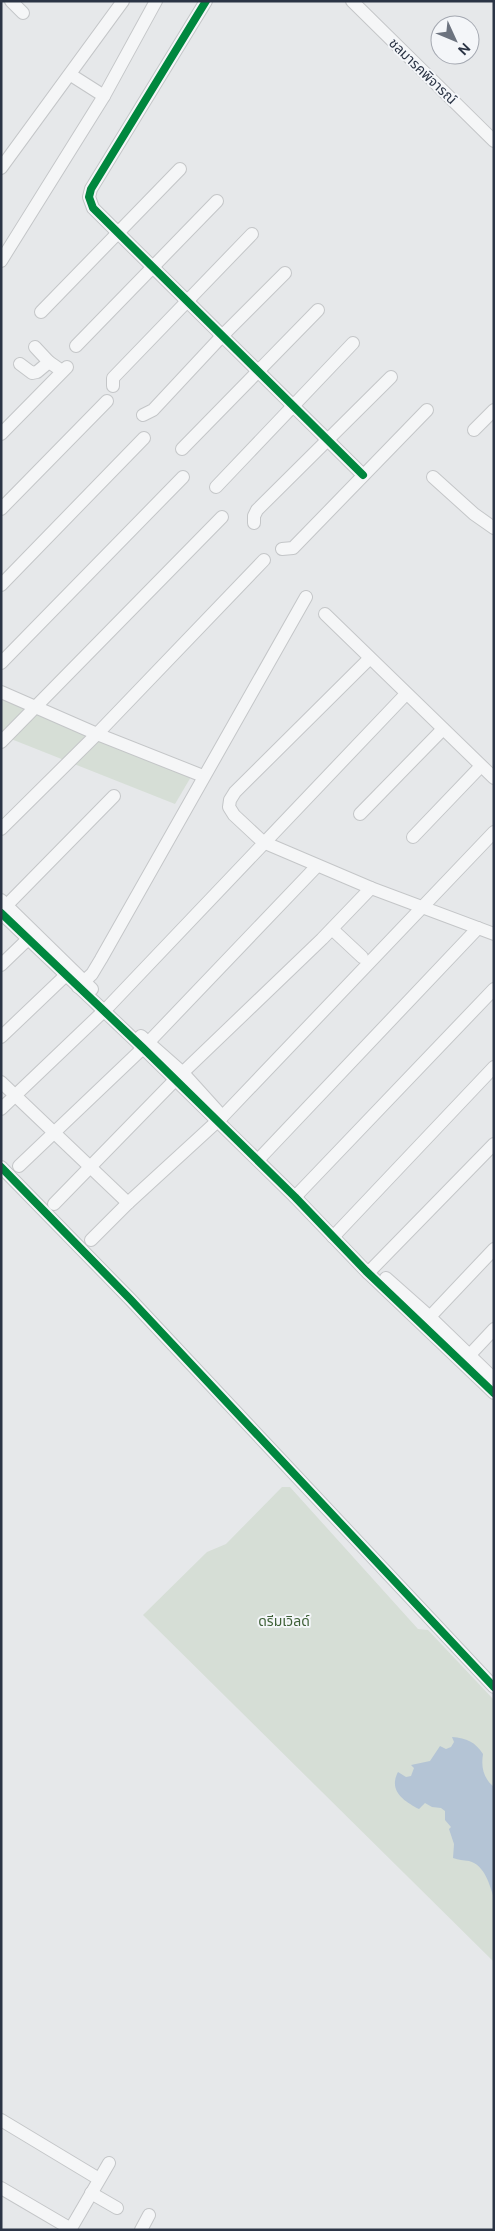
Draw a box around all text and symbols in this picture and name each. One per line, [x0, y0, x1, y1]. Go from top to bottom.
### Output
north arrow [430, 15, 480, 65]
street label: ชลมารคพิจารณ์ [385, 34, 461, 108]
text: N [454, 39, 474, 59]
park label: ดรีมเวิลด์ [258, 1612, 310, 1630]

